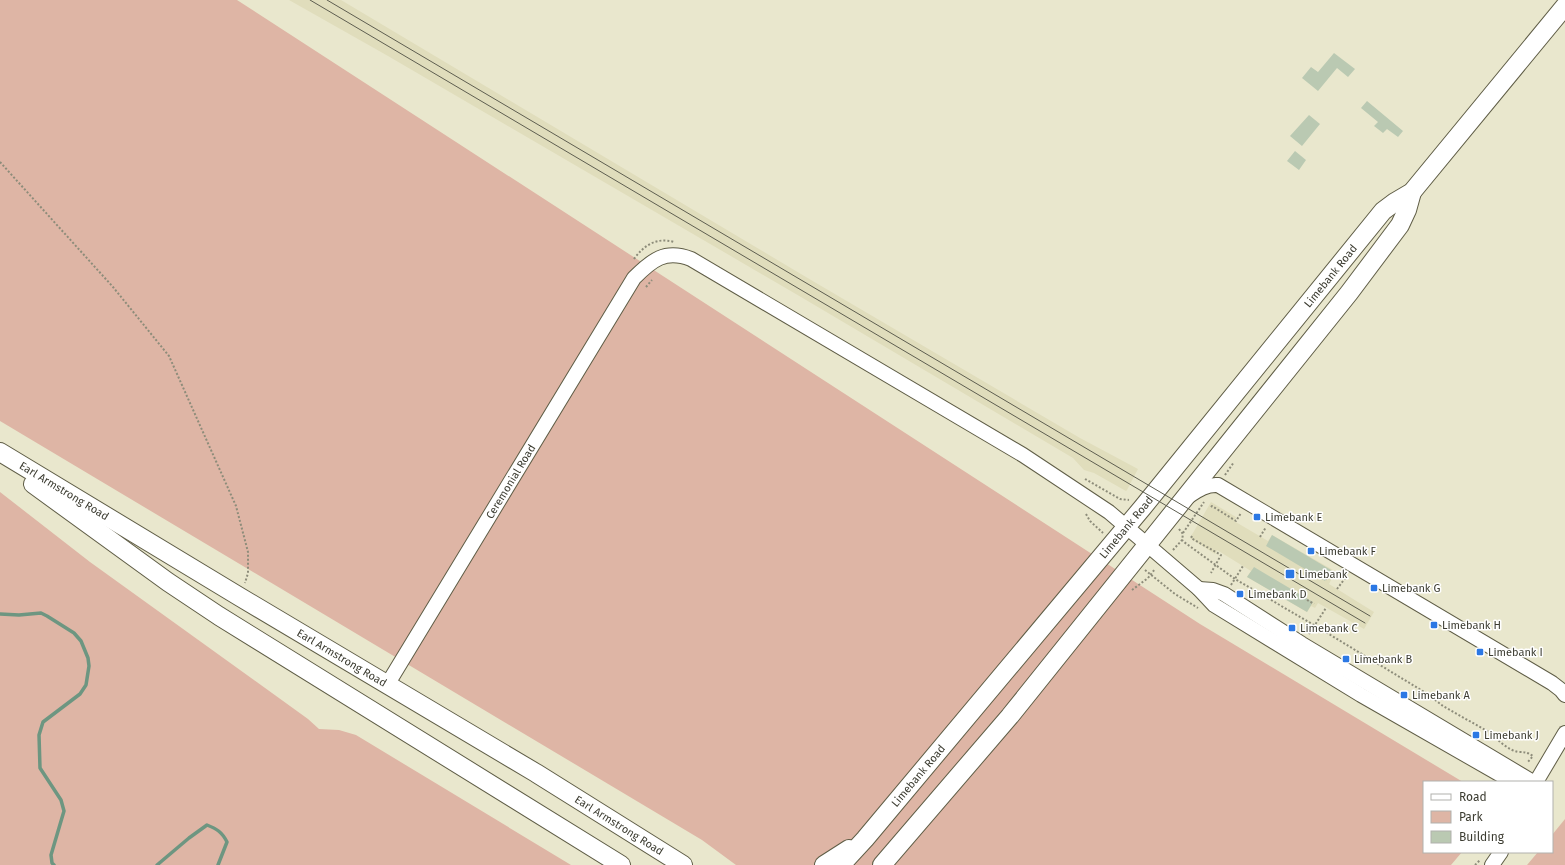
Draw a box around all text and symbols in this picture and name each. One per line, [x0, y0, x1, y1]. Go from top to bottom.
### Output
street label: Limebank Road [1301, 242, 1360, 310]
street label: Ceremonial Road [483, 442, 538, 521]
street label: Earl Armstrong Road [17, 459, 111, 523]
street label: Limebank Road [1096, 494, 1156, 561]
place label: Limebank E [1265, 511, 1322, 524]
marker: Limebank E [1252, 512, 1262, 522]
place label: Limebank F [1319, 545, 1376, 558]
marker: Limebank F [1306, 546, 1316, 556]
marker: Limebank [1284, 568, 1296, 580]
place label: Limebank [1299, 568, 1348, 581]
place label: Limebank G [1382, 582, 1440, 595]
marker: Limebank G [1369, 583, 1379, 593]
place label: Limebank D [1248, 588, 1307, 601]
marker: Limebank D [1235, 589, 1245, 599]
place label: Limebank H [1442, 619, 1501, 632]
marker: Limebank H [1429, 620, 1439, 630]
place label: Limebank C [1300, 622, 1358, 635]
marker: Limebank C [1287, 623, 1297, 633]
street label: Earl Armstrong Road [295, 626, 389, 689]
place label: Limebank I [1488, 646, 1543, 659]
marker: Limebank I [1475, 647, 1485, 657]
place label: Limebank B [1354, 653, 1412, 666]
marker: Limebank B [1341, 654, 1351, 664]
place label: Limebank A [1412, 689, 1470, 702]
marker: Limebank A [1399, 690, 1409, 700]
place label: Limebank J [1484, 729, 1539, 742]
marker: Limebank J [1471, 730, 1481, 740]
street label: Limebank Road [888, 742, 948, 809]
legend [1423, 781, 1553, 853]
text: Road [1459, 790, 1487, 804]
street label: Earl Armstrong Road [573, 793, 666, 858]
text: Park [1459, 810, 1483, 824]
text: Building [1459, 830, 1505, 844]

